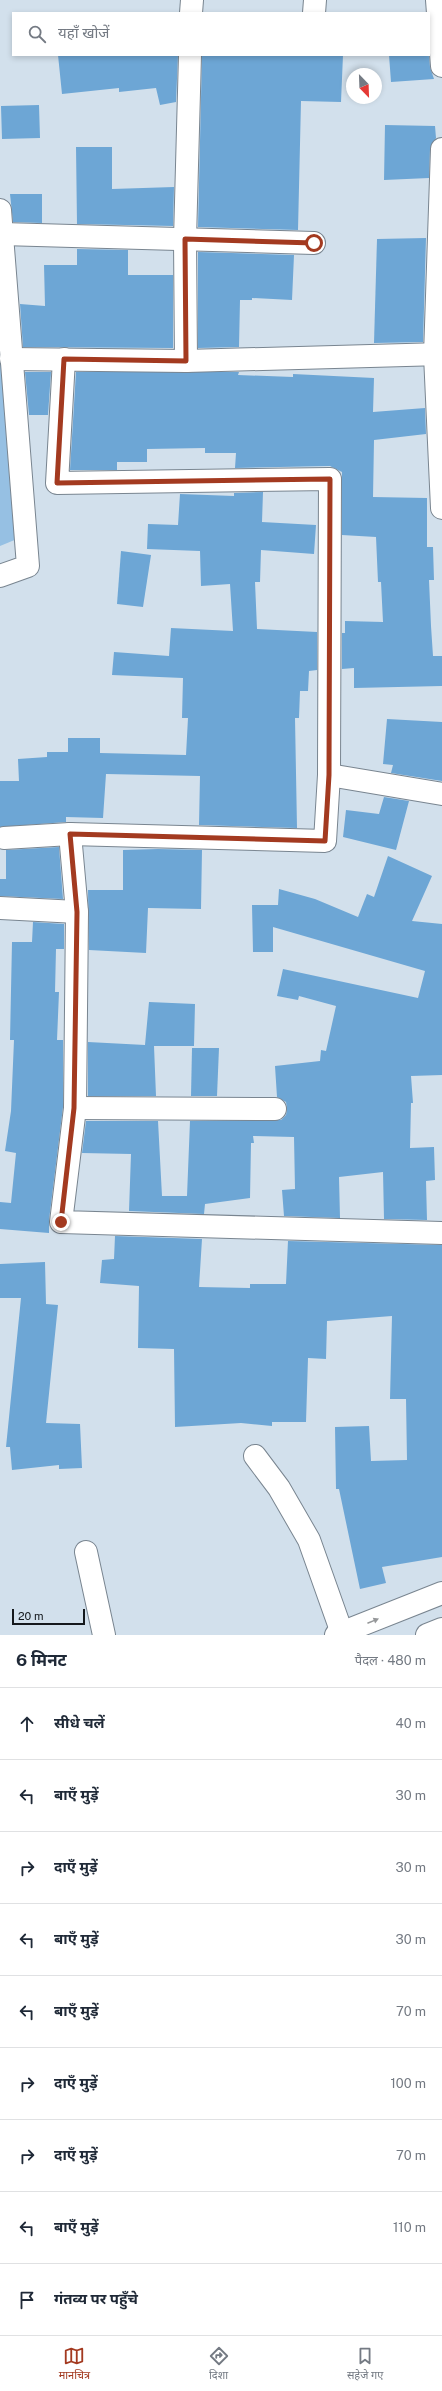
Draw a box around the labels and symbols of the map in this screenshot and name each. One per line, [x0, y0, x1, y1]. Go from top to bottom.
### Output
north arrow [346, 68, 382, 104]
route start [305, 234, 323, 252]
route end [52, 1213, 70, 1231]
scale bar [12, 1607, 85, 1626]
one-way arrow [367, 1617, 379, 1623]

